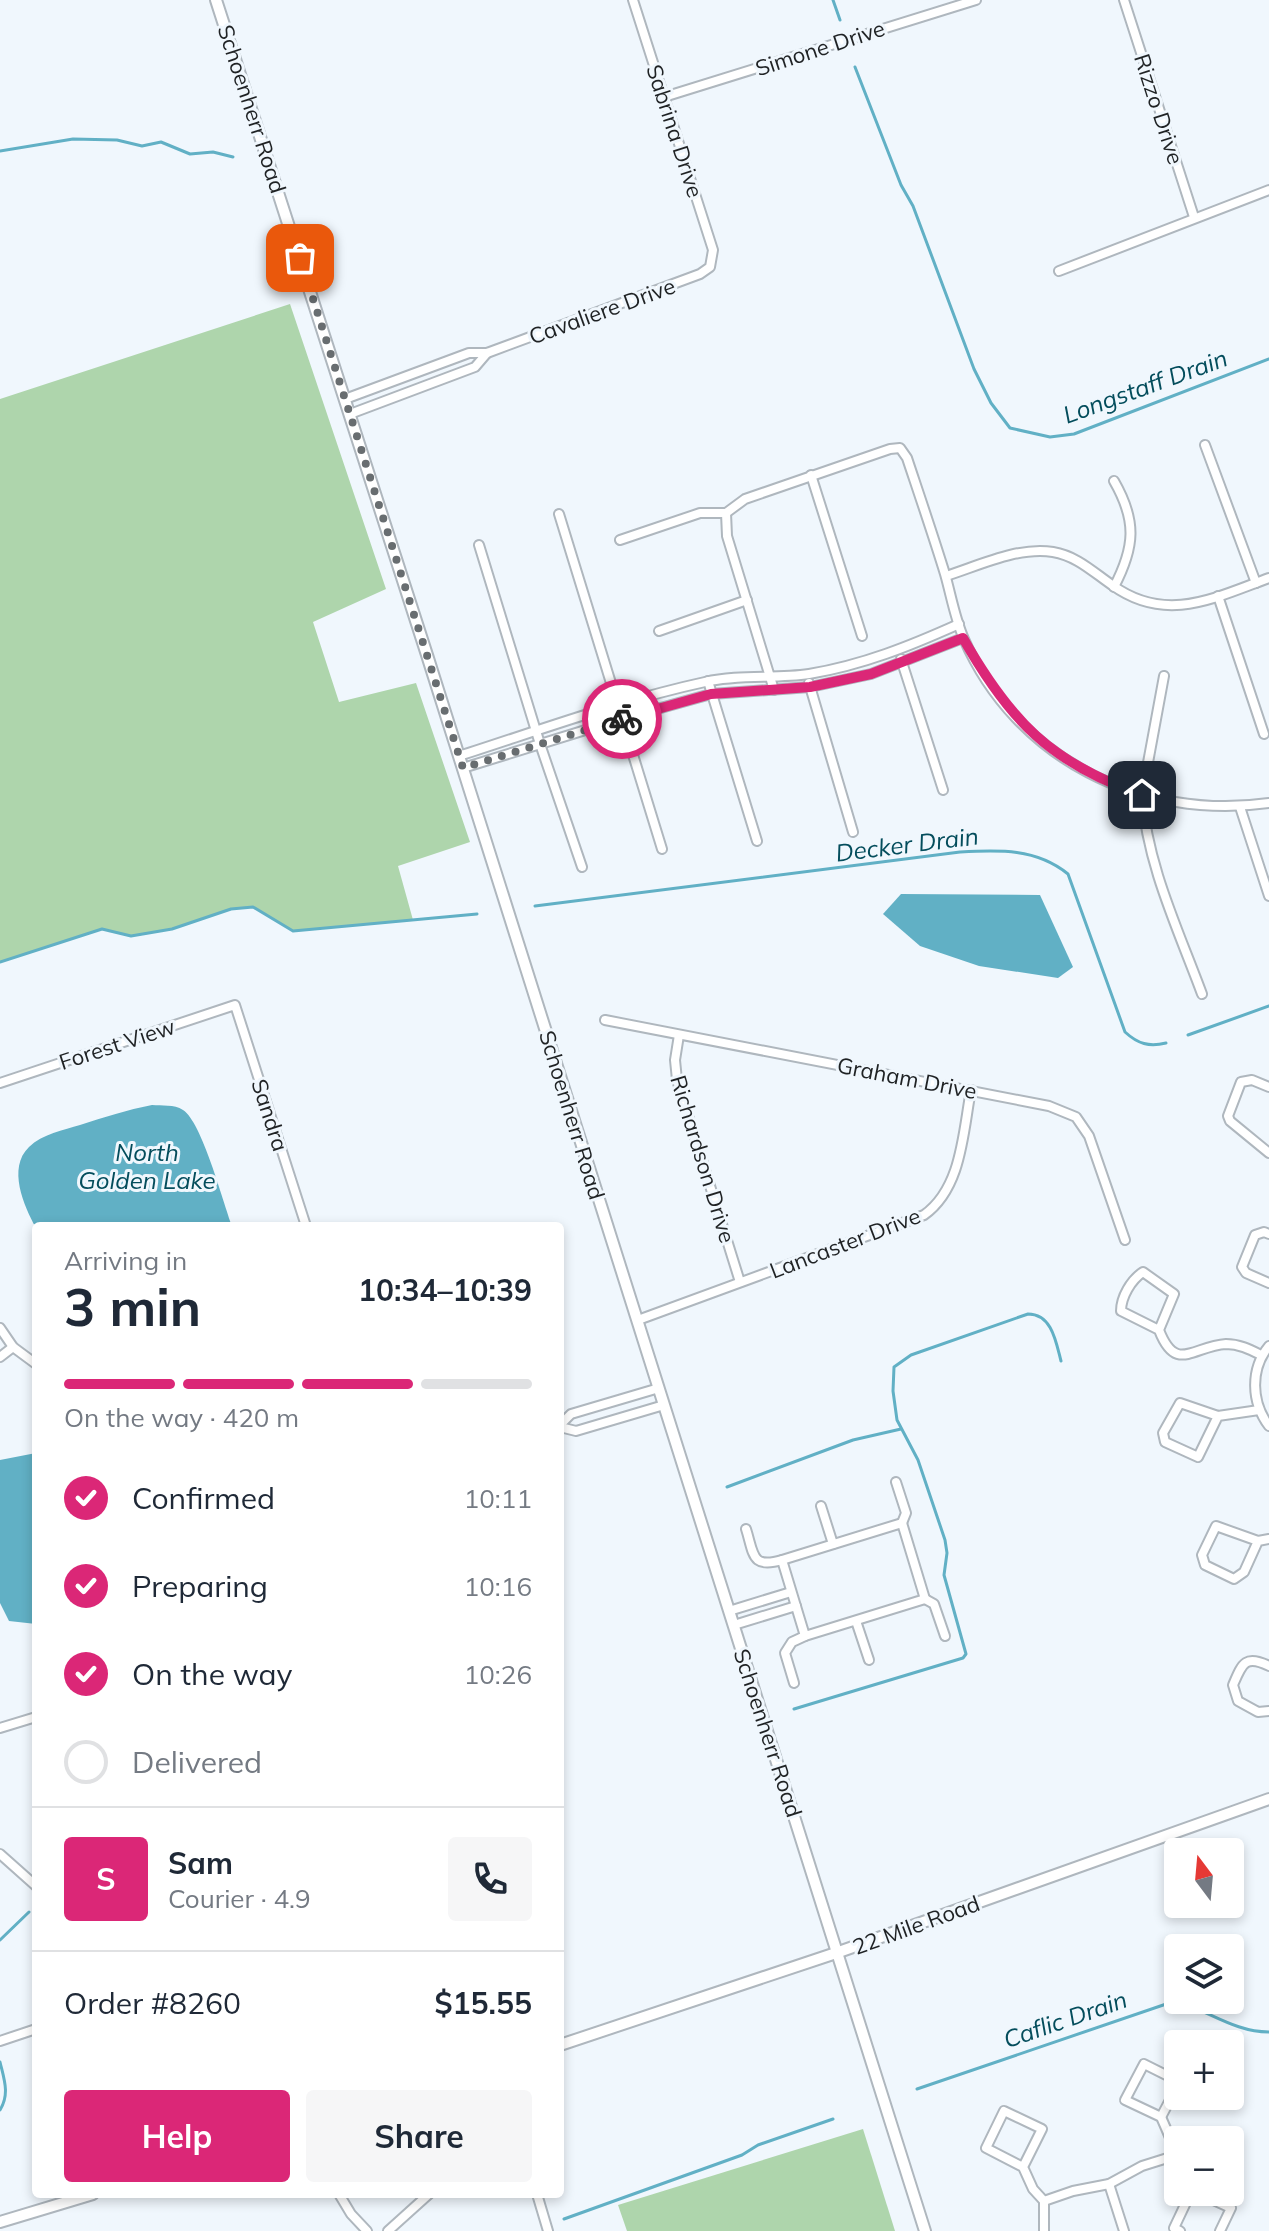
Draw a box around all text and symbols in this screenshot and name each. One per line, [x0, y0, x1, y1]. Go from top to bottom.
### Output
street label: Simone Drive [752, 14, 888, 82]
street label: Schoenherr Road [212, 21, 292, 197]
street label: Rizzo Drive [1128, 50, 1190, 168]
street label: Sabrina Drive [640, 61, 710, 201]
pin [266, 224, 334, 292]
icon: bag [278, 236, 322, 280]
street label: Cavaliere Drive [525, 272, 679, 350]
water label: Longstaff Drain [1059, 342, 1231, 430]
courier [582, 679, 662, 759]
icon: bike [600, 697, 644, 741]
pin [1108, 761, 1176, 829]
icon: home [1120, 773, 1164, 817]
water label: Decker Drain [834, 820, 980, 868]
street label: Forest View [56, 1012, 178, 1076]
street label: Schoenherr Road [533, 1027, 611, 1203]
street label: Graham Drive [835, 1051, 979, 1105]
street label: Richardson Drive [664, 1072, 742, 1246]
street label: Sandra [245, 1075, 295, 1155]
water label: North Golden Lake [78, 1137, 216, 1195]
street label: Lancaster Drive [766, 1201, 924, 1285]
text: Arriving in [64, 1244, 187, 1277]
text: 10:34–10:39 [358, 1271, 532, 1309]
text: 3 min [64, 1274, 201, 1339]
text: On the way · 420 m [64, 1401, 299, 1434]
icon: check [64, 1476, 108, 1520]
text: Confirmed [132, 1479, 275, 1517]
text: 10:11 [464, 1482, 532, 1515]
icon: check [64, 1564, 108, 1608]
text: Preparing [132, 1567, 268, 1605]
text: 10:16 [464, 1570, 532, 1603]
street label: Schoenherr Road [728, 1645, 808, 1821]
icon: check [64, 1652, 108, 1696]
text: On the way [132, 1655, 292, 1693]
text: 10:26 [464, 1658, 532, 1691]
text: Delivered [132, 1743, 262, 1781]
button: phone [448, 1837, 532, 1921]
north arrow [1164, 1838, 1244, 1918]
map controls [1164, 1838, 1244, 2206]
text: Sam [168, 1844, 233, 1882]
text: S [96, 1860, 116, 1898]
text: Courier · 4.9 [168, 1882, 311, 1915]
street label: 22 Mile Road [849, 1889, 983, 1961]
button: layers [1164, 1934, 1244, 2014]
text: Order #8260 [64, 1984, 241, 2022]
text: $15.55 [435, 1984, 532, 2022]
water label: Caflic Drain [999, 1984, 1131, 2054]
button: + [1164, 2030, 1244, 2110]
button: Help [64, 2090, 290, 2182]
button: Share [306, 2090, 532, 2182]
button: − [1164, 2126, 1244, 2206]

